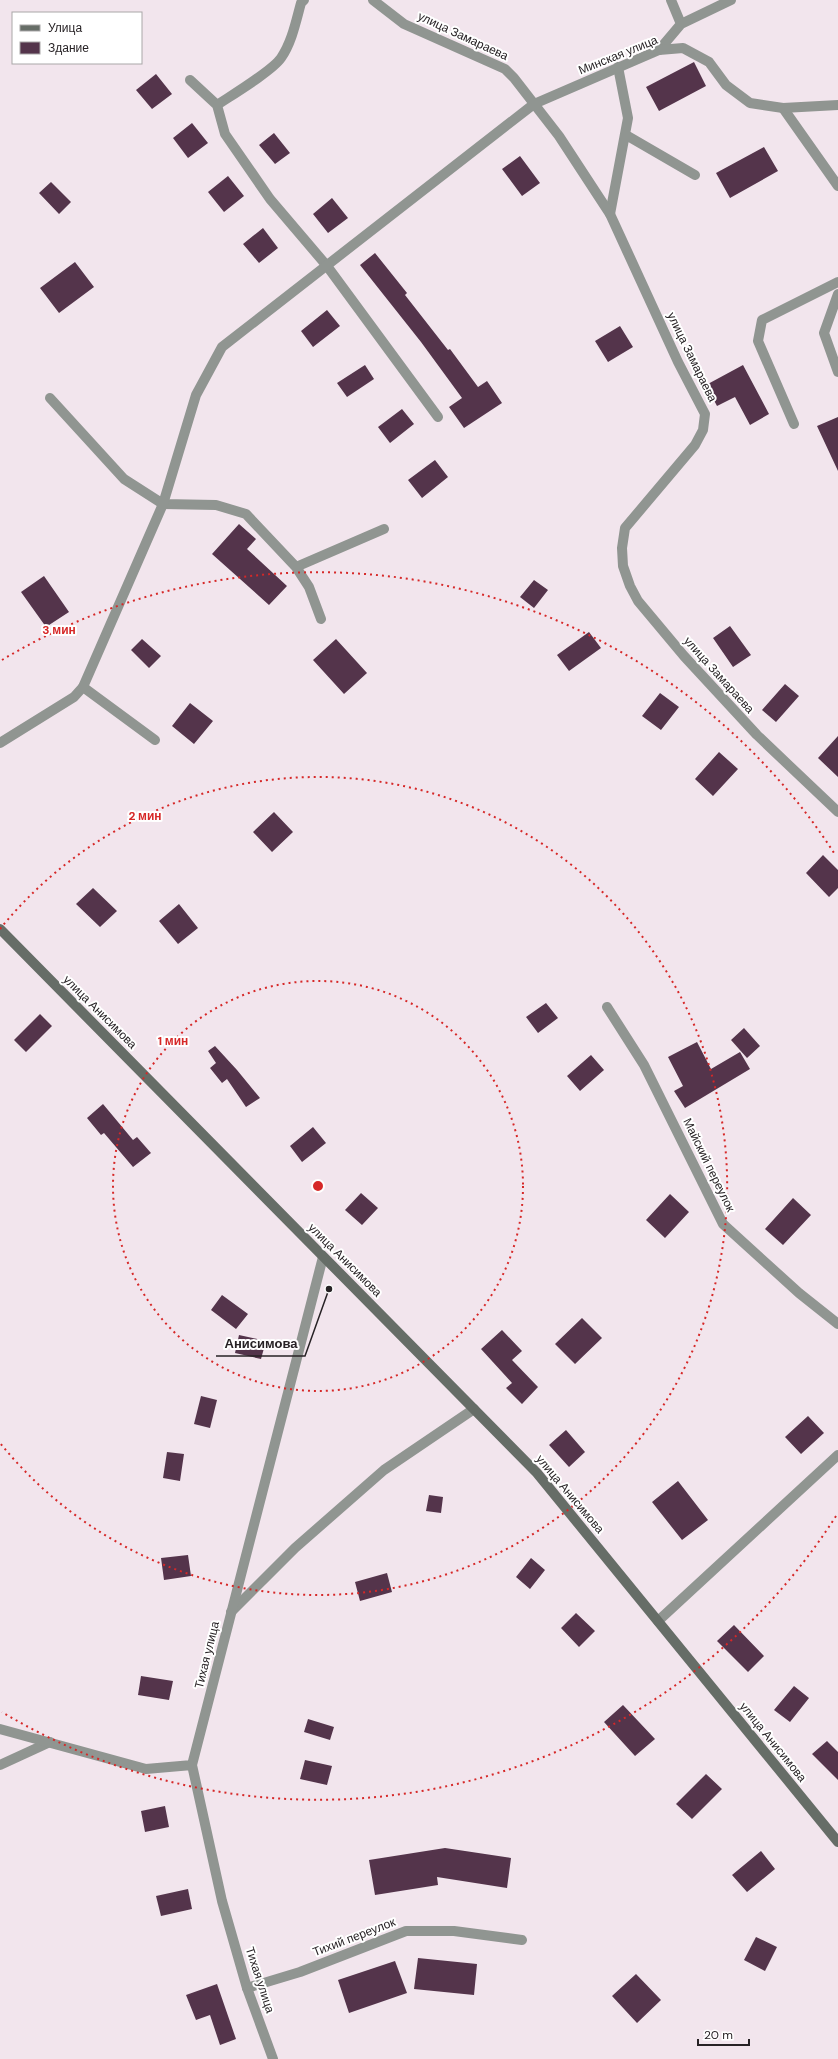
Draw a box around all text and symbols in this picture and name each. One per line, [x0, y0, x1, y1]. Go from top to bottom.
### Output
street label: улица Замараева [415, 8, 511, 64]
legend [12, 12, 142, 64]
text: Улица [48, 20, 82, 36]
street label: Минская улица [576, 32, 660, 78]
text: Здание [48, 40, 89, 56]
street label: улица Замараева [663, 309, 721, 405]
text: 3 мин [42, 622, 76, 638]
street label: улица Замараева [680, 633, 758, 717]
text: 2 мин [128, 808, 162, 824]
street label: улица Анисимова [60, 972, 141, 1053]
text: 1 мин [158, 1033, 188, 1049]
street label: Майский переулок [679, 1115, 739, 1215]
centre of rings [311, 1179, 325, 1193]
street label: улица Анисимова [305, 1220, 386, 1301]
callout: Анисимова [216, 1331, 305, 1356]
text: Анисимова [225, 1335, 298, 1352]
street label: улица Анисимова [532, 1451, 608, 1537]
street label: Тихая улица [191, 1619, 223, 1690]
street label: улица Анисимова [736, 1699, 810, 1785]
street label: Тихий переулок [310, 1914, 398, 1960]
street label: Тихая улица [242, 1945, 278, 2015]
scale bar [698, 2021, 749, 2047]
text: 20 m [704, 2027, 733, 2043]

